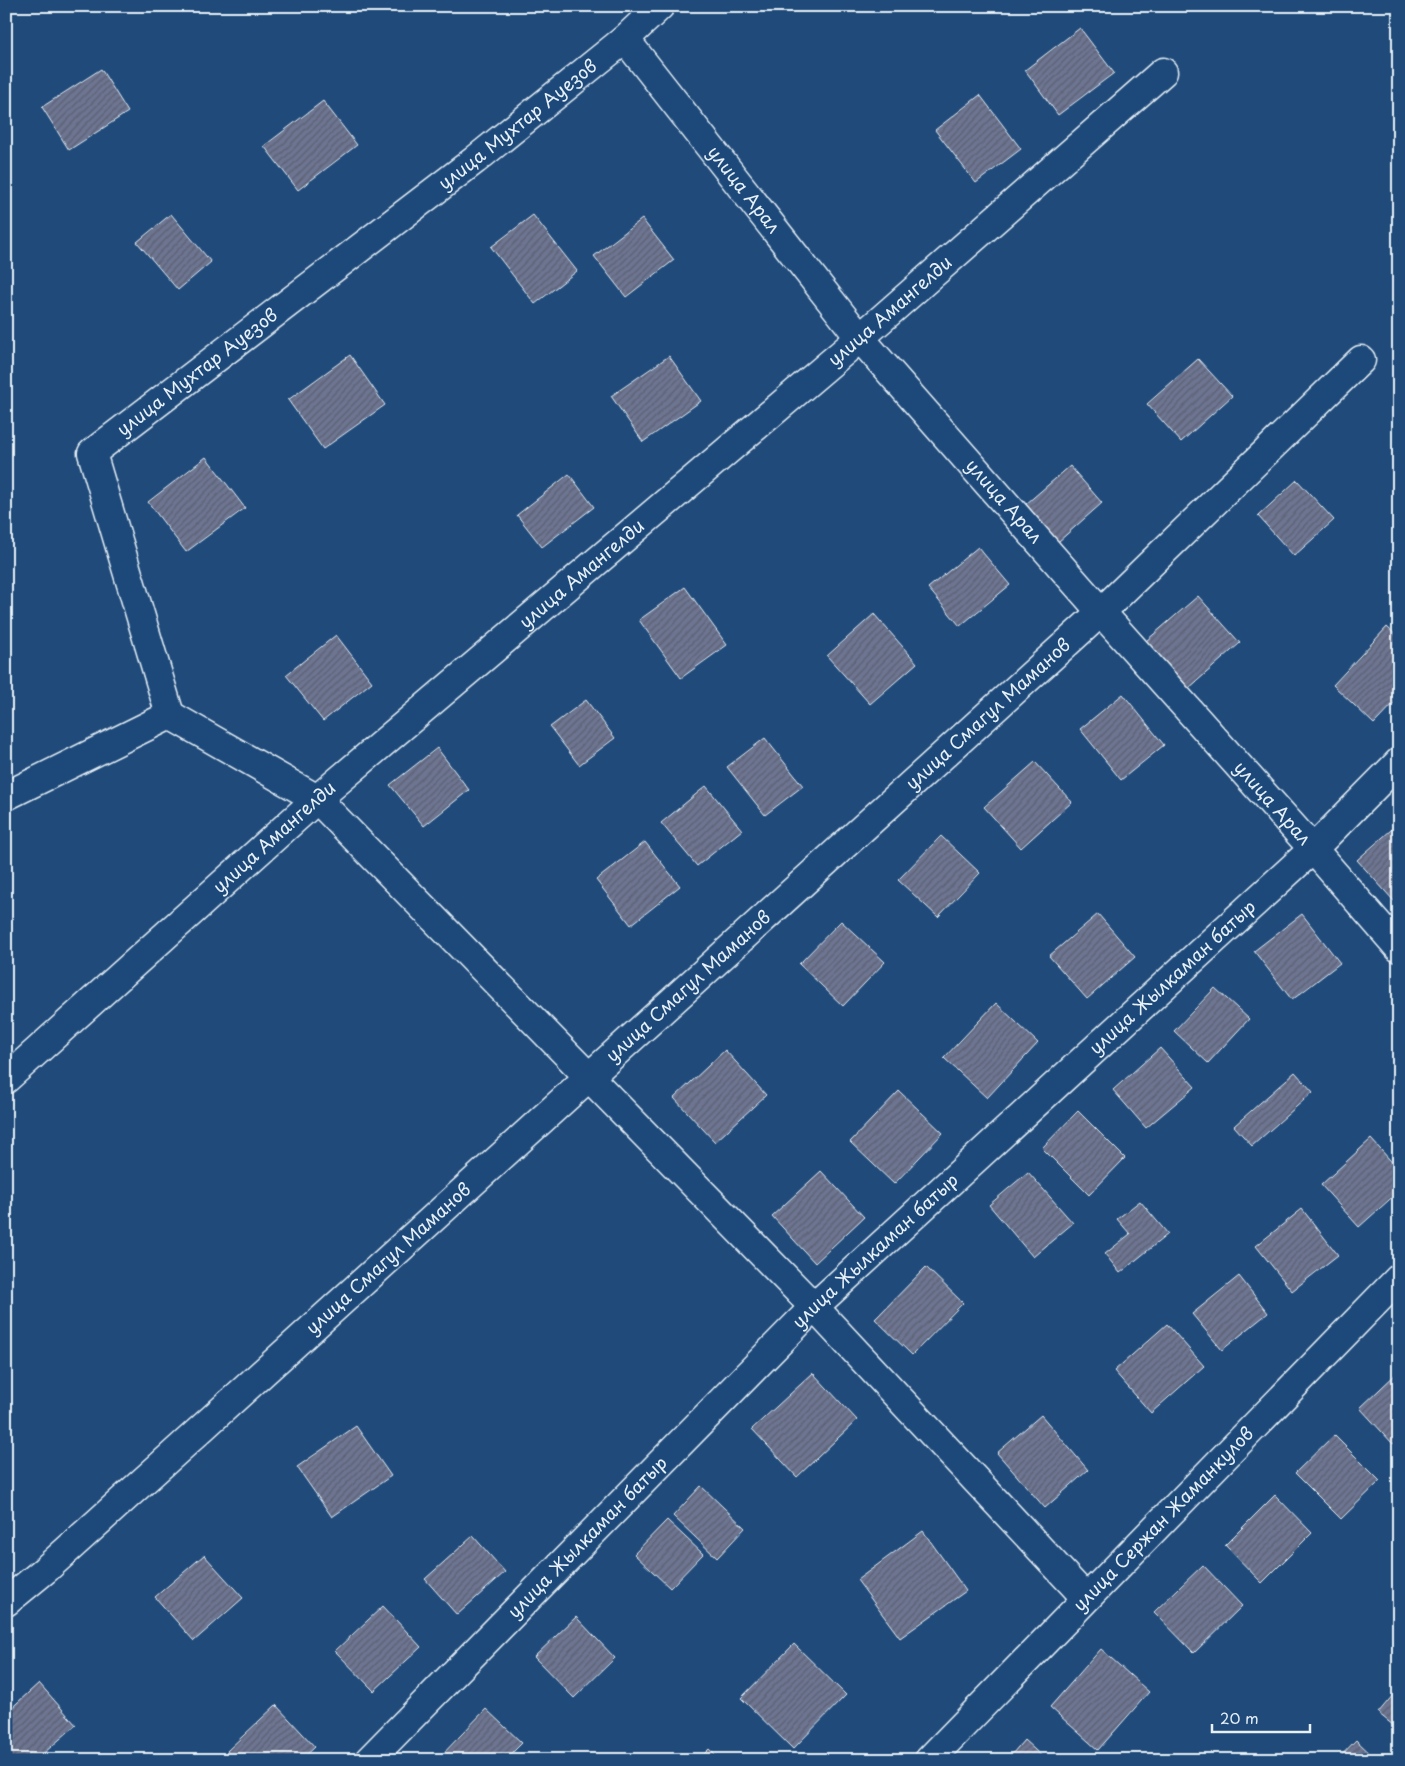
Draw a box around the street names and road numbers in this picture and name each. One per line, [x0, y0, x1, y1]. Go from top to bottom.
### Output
street label: улица Мухтар Ауезов [432, 52, 602, 196]
street label: улица Арал [702, 139, 788, 239]
street label: улица Амангелди [821, 248, 957, 372]
street label: улица Мухтар Ауезов [110, 301, 283, 442]
street label: улица Арал [960, 452, 1050, 549]
street label: улица Амангелди [512, 512, 650, 634]
street label: улица Смагул Маманов [899, 631, 1076, 795]
street label: улица Арал [1228, 754, 1318, 851]
street label: улица Амангелди [206, 774, 341, 899]
street label: улица Жылкаман батыр [1082, 893, 1261, 1060]
street label: улица Смагул Маманов [599, 903, 776, 1068]
street label: улица Жылкаман батыр [785, 1166, 964, 1334]
street label: улица Смагул Маманов [299, 1175, 476, 1340]
street label: улица Сержан Жаманкулов [1066, 1420, 1259, 1617]
street label: улица Жылкаман батыр [501, 1449, 673, 1624]

